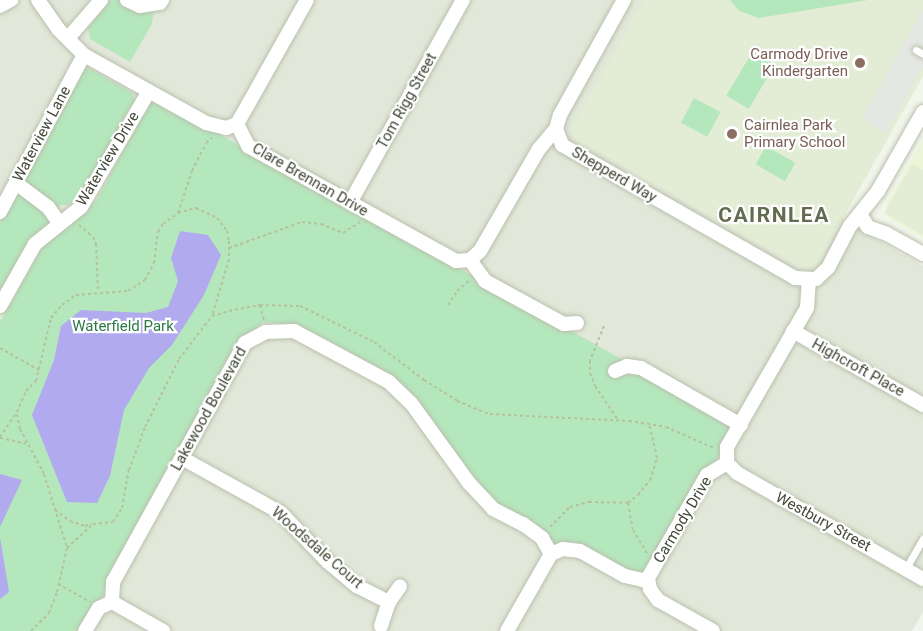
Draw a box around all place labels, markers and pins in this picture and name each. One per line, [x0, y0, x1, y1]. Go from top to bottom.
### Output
place label: Carmody Drive Kindergarten [750, 45, 848, 80]
marker: Carmody Drive Kindergarten [853, 56, 867, 70]
place label: Cairnlea Park Primary School [744, 116, 845, 151]
marker: Cairnlea Park Primary School [725, 127, 739, 141]

